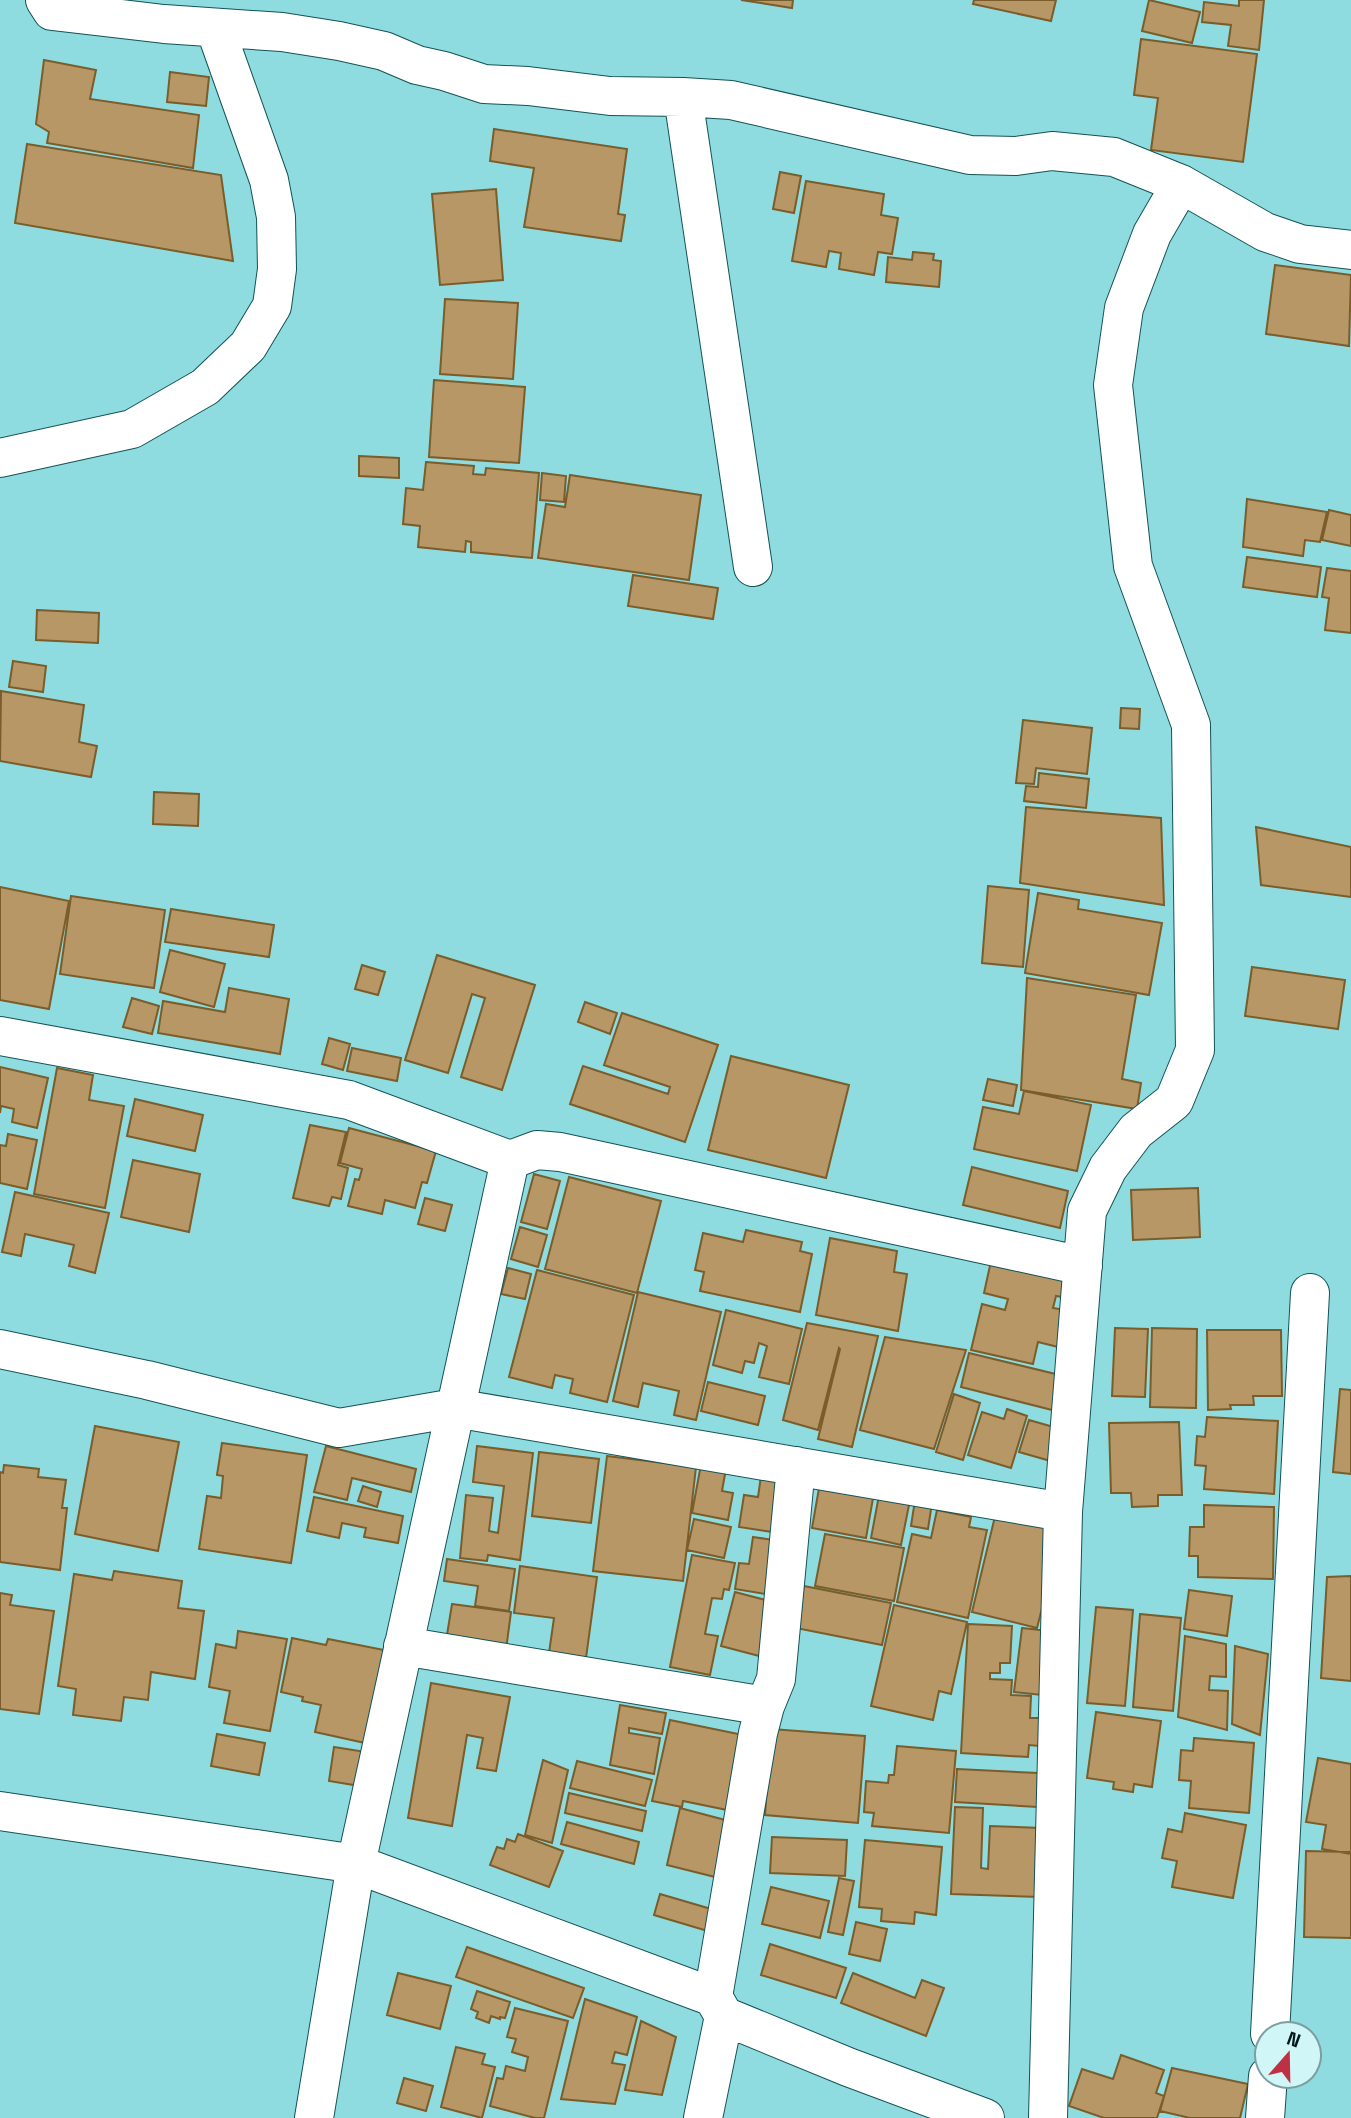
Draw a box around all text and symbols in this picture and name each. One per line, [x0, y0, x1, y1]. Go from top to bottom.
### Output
north arrow [1253, 2020, 1323, 2090]
text: N [1283, 2026, 1304, 2053]

